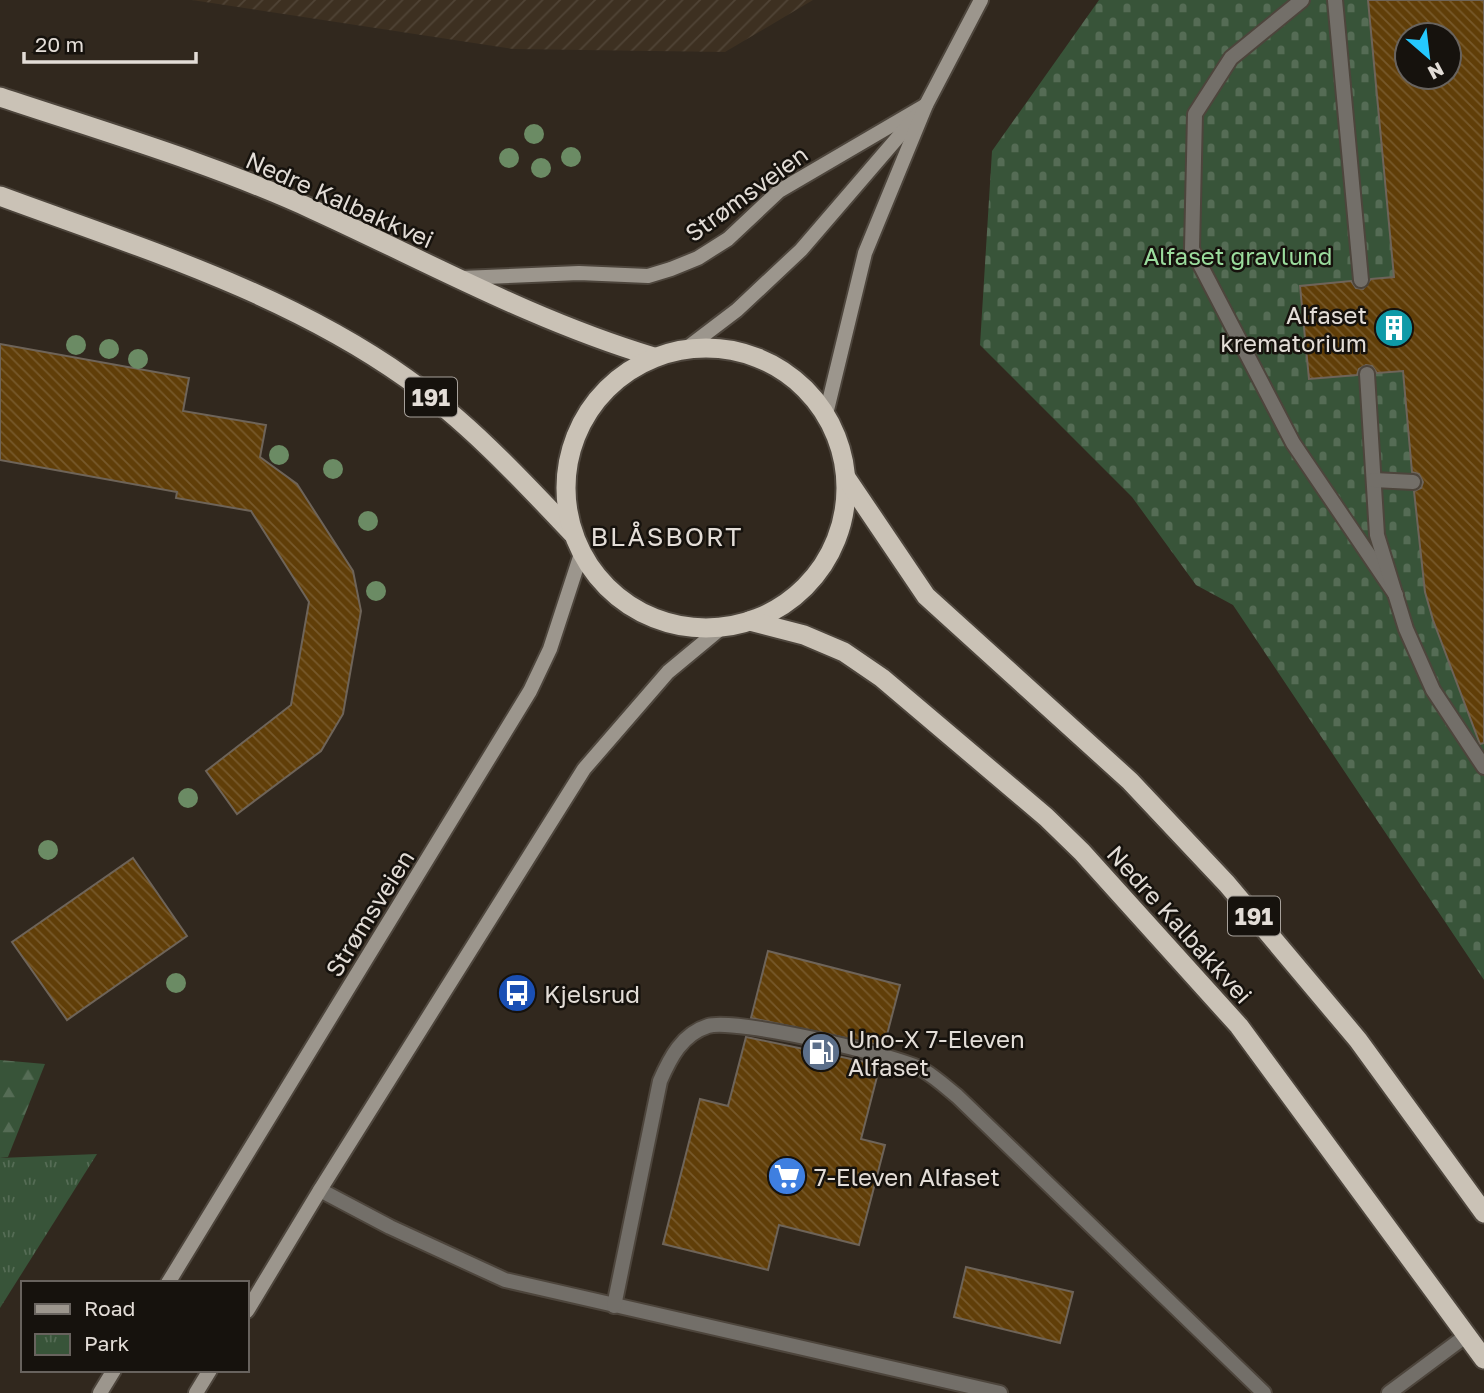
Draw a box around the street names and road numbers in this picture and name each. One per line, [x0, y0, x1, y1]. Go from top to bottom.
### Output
street label: Strømsveien [679, 139, 813, 247]
street label: Nedre Kalbakkvei [242, 145, 438, 253]
road number: 191 [405, 378, 457, 416]
street label: Nedre Kalbakkvei [1101, 839, 1259, 1009]
street label: Strømsveien [319, 844, 419, 982]
road number: 191 [1228, 897, 1280, 936]

